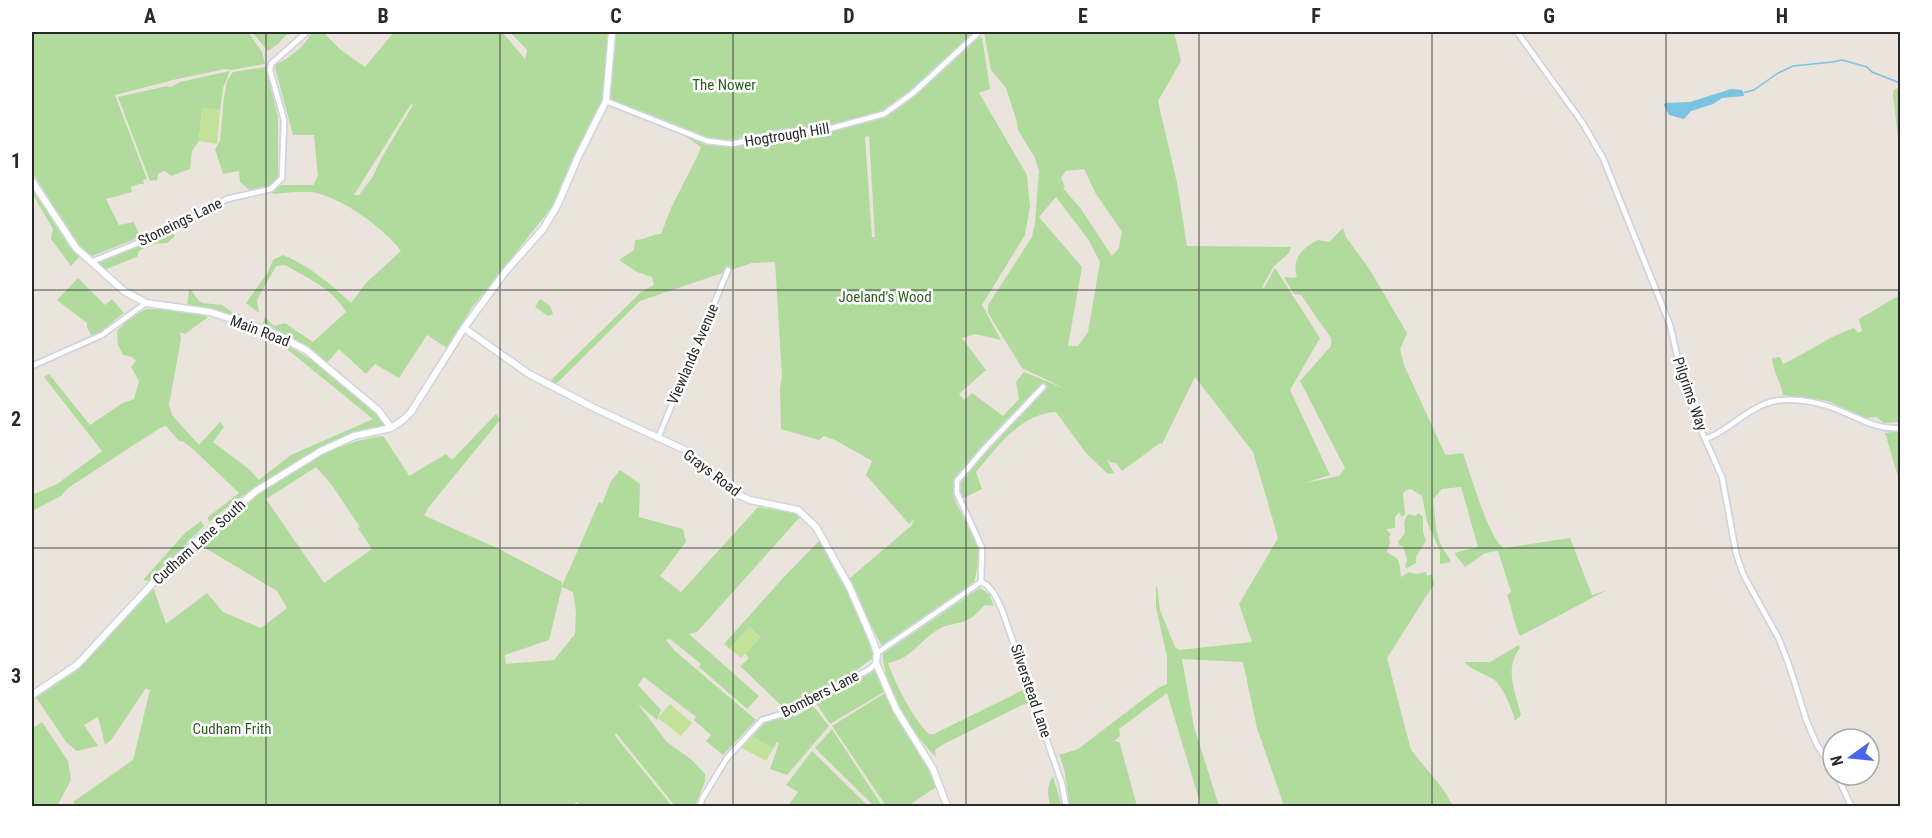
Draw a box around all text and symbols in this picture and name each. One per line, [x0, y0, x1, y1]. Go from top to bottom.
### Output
text: A [144, 4, 156, 28]
text: B [377, 4, 389, 28]
text: C [610, 4, 622, 28]
text: D [843, 4, 855, 28]
text: E [1078, 4, 1088, 28]
text: F [1311, 4, 1321, 28]
text: G [1543, 4, 1555, 28]
text: H [1776, 4, 1788, 28]
park label: The Nower [692, 76, 756, 94]
street label: Hogtrough Hill [743, 119, 831, 151]
text: 1 [11, 149, 21, 173]
street label: Stoneings Lane [135, 194, 225, 250]
park label: Joeland's Wood [838, 288, 932, 306]
street label: Viewlands Avenue [664, 301, 722, 407]
street label: Main Road [227, 311, 293, 351]
street label: Pilgrims Way [1669, 355, 1711, 433]
text: 2 [11, 407, 21, 431]
street label: Grays Road [680, 446, 744, 500]
street label: Cudham Lane South [149, 496, 249, 588]
street label: Silverstead Lane [1007, 642, 1055, 740]
text: 3 [11, 664, 21, 688]
street label: Bombers Lane [778, 667, 862, 721]
park label: Cudham Frith [192, 720, 272, 738]
north arrow [1821, 727, 1881, 787]
text: N [1827, 754, 1847, 768]

